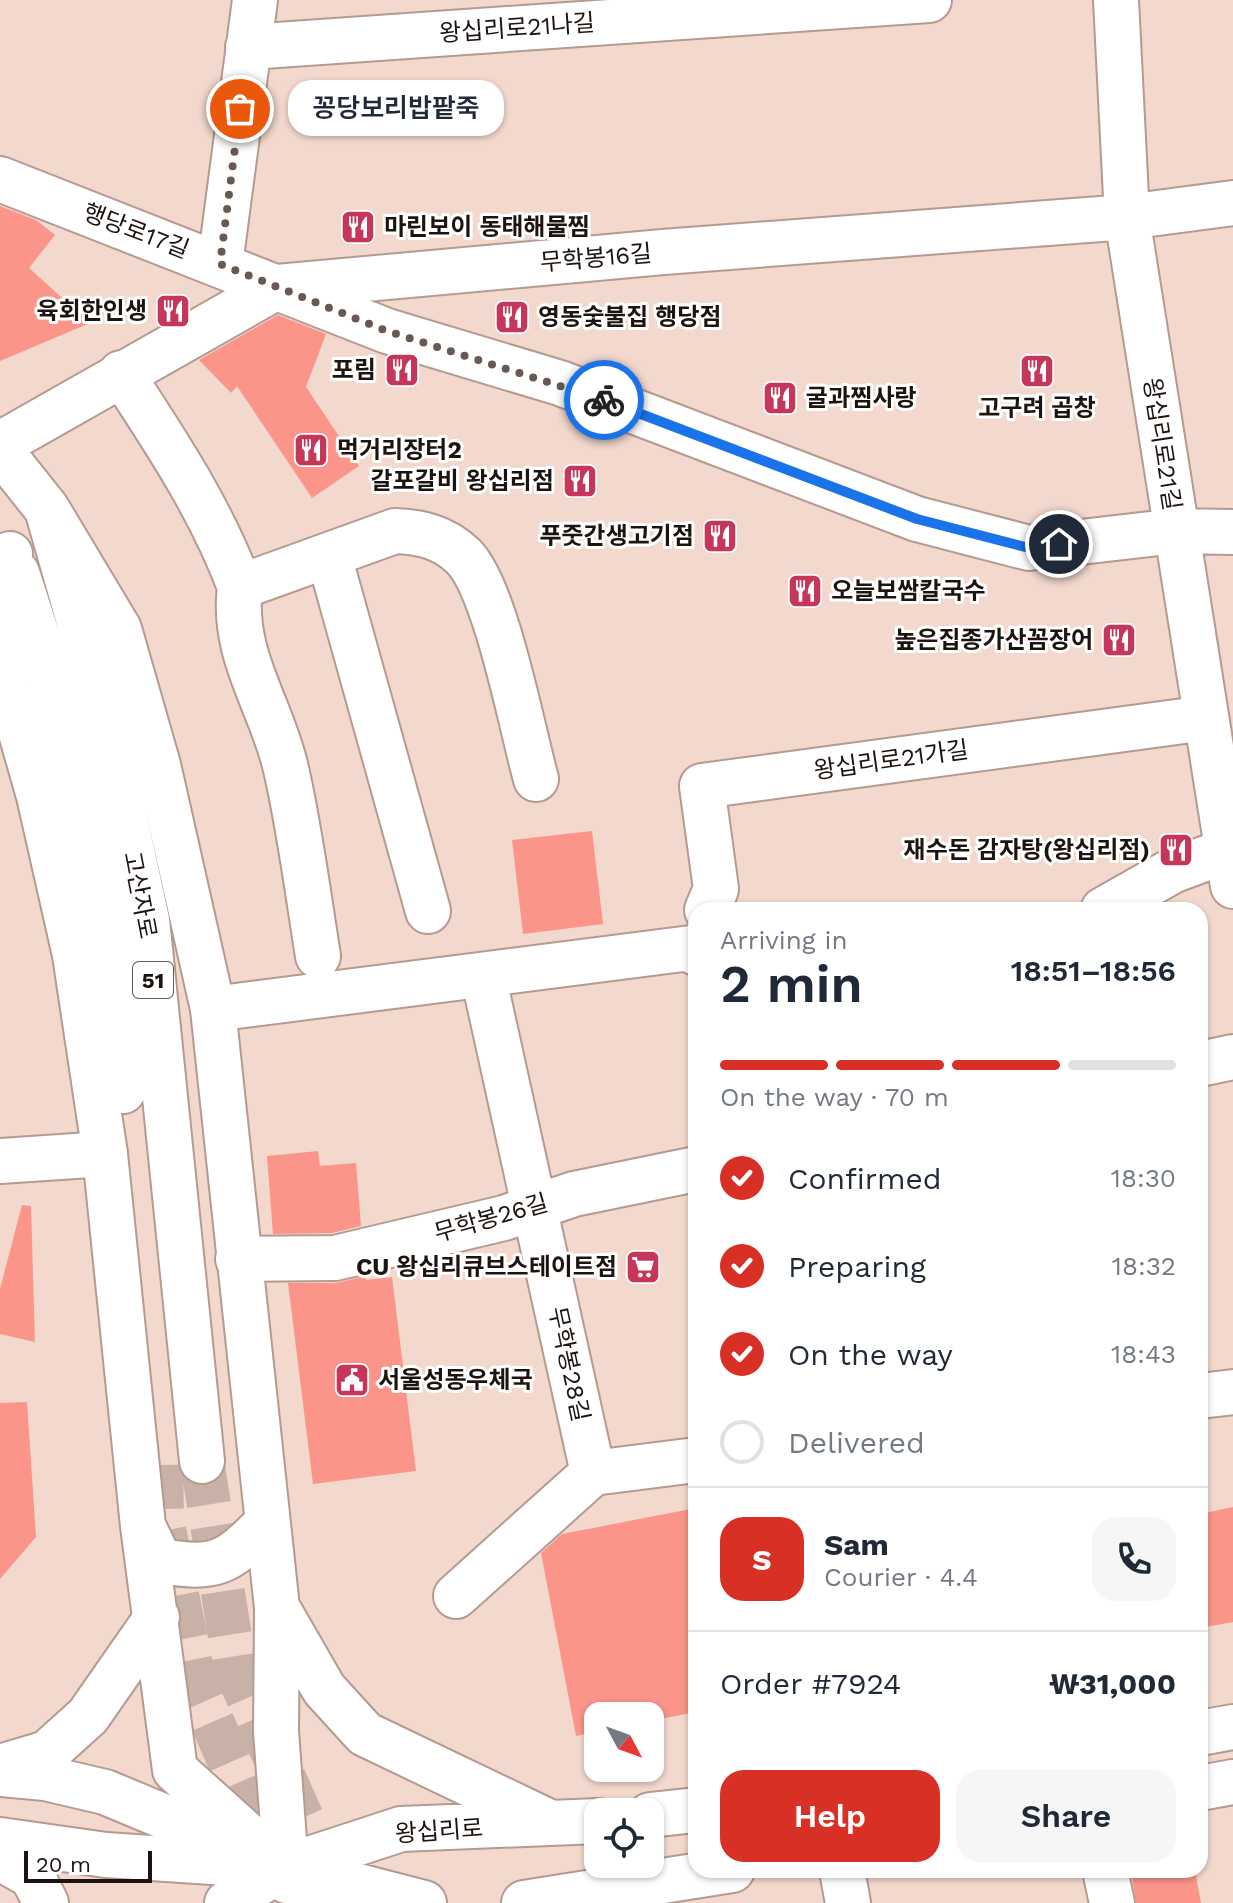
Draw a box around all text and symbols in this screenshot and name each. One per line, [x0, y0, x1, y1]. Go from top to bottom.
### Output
street label: 왕십리로21나길 [438, 9, 596, 47]
pin [206, 75, 274, 143]
callout: 꽁당보리밥팥죽 [288, 81, 504, 137]
icon: bag [218, 87, 262, 131]
text: 꽁당보리밥팥죽 [312, 93, 480, 123]
street label: 행당로17길 [79, 198, 193, 264]
restaurant icon: 마린보이 동태해물찜 [339, 208, 377, 246]
place label: 마린보이 동태해물찜 [384, 213, 590, 241]
street label: 무학봉16길 [539, 239, 653, 277]
restaurant icon: 육회한인생 [154, 292, 192, 330]
place label: 육회한인생 [37, 297, 147, 325]
restaurant icon: 영동숯불집 행당점 [493, 298, 531, 336]
place label: 영동숯불집 행당점 [538, 303, 722, 331]
restaurant icon: 포림 [383, 351, 421, 389]
restaurant icon: 고구려 곱창 [1018, 352, 1056, 390]
place label: 포림 [332, 356, 376, 384]
courier [564, 360, 644, 440]
street label: 왕십리로21길 [1138, 376, 1186, 512]
icon: bike [582, 378, 626, 422]
restaurant icon: 굴과찜사랑 [761, 379, 799, 417]
place label: 굴과찜사랑 [806, 384, 916, 412]
place label: 고구려 곱창 [978, 394, 1096, 422]
restaurant icon: 먹거리장터2 [292, 431, 330, 469]
place label: 먹거리장터2 [337, 436, 462, 464]
restaurant icon: 갈포갈비 왕십리점 [561, 462, 599, 500]
place label: 갈포갈비 왕십리점 [370, 467, 554, 495]
pin [1025, 510, 1093, 578]
restaurant icon: 푸줏간생고기점 [701, 517, 739, 555]
place label: 푸줏간생고기점 [539, 522, 694, 550]
icon: home [1037, 522, 1081, 566]
restaurant icon: 오늘보쌈칼국수 [786, 572, 824, 610]
place label: 오늘보쌈칼국수 [831, 577, 986, 605]
restaurant icon: 높은집종가산꼼장어 [1100, 621, 1138, 659]
place label: 높은집종가산꼼장어 [894, 626, 1093, 654]
street label: 왕십리로21가길 [812, 735, 970, 785]
restaurant icon: 재수돈 감자탕(왕십리점) [1157, 831, 1195, 869]
place label: 재수돈 감자탕(왕십리점) [904, 836, 1150, 864]
street label: 고산자로 [118, 849, 162, 941]
text: Arriving in [720, 925, 848, 955]
text: 18:51–18:56 [1011, 953, 1176, 988]
text: 2 min [720, 954, 863, 1015]
road number: 51 [133, 962, 173, 998]
text: On the way · 70 m [720, 1082, 949, 1112]
icon: check [720, 1156, 764, 1200]
text: Confirmed [788, 1161, 942, 1196]
text: 18:30 [1111, 1163, 1176, 1193]
street label: 무학봉26길 [431, 1188, 551, 1248]
icon: check [720, 1244, 764, 1288]
supermarket icon: CU 왕십리큐브스테이트점 [624, 1248, 662, 1286]
text: Preparing [788, 1249, 926, 1284]
text: 18:32 [1112, 1251, 1176, 1281]
place label: CU 왕십리큐브스테이트점 [356, 1253, 617, 1281]
street label: 무학봉28길 [543, 1304, 595, 1424]
icon: check [720, 1332, 764, 1376]
text: On the way [788, 1337, 953, 1372]
text: 18:43 [1111, 1339, 1176, 1369]
public building icon: 서울성동우체국 [333, 1361, 371, 1399]
place label: 서울성동우체국 [378, 1366, 533, 1394]
text: Delivered [788, 1425, 925, 1460]
button: phone [1092, 1517, 1176, 1601]
text: Sam [824, 1527, 889, 1562]
text: S [752, 1542, 772, 1577]
text: Courier · 4.4 [824, 1562, 978, 1592]
text: Order #7924 [720, 1666, 901, 1701]
text: ₩31,000 [1049, 1666, 1176, 1701]
north arrow [584, 1702, 664, 1782]
map controls [584, 1702, 664, 1878]
button: Help [720, 1770, 940, 1862]
button: Share [956, 1770, 1176, 1862]
button: locate [584, 1798, 664, 1878]
street label: 왕십리로 [394, 1814, 484, 1848]
scale bar [24, 1847, 152, 1883]
text: 20 m [36, 1852, 91, 1877]

